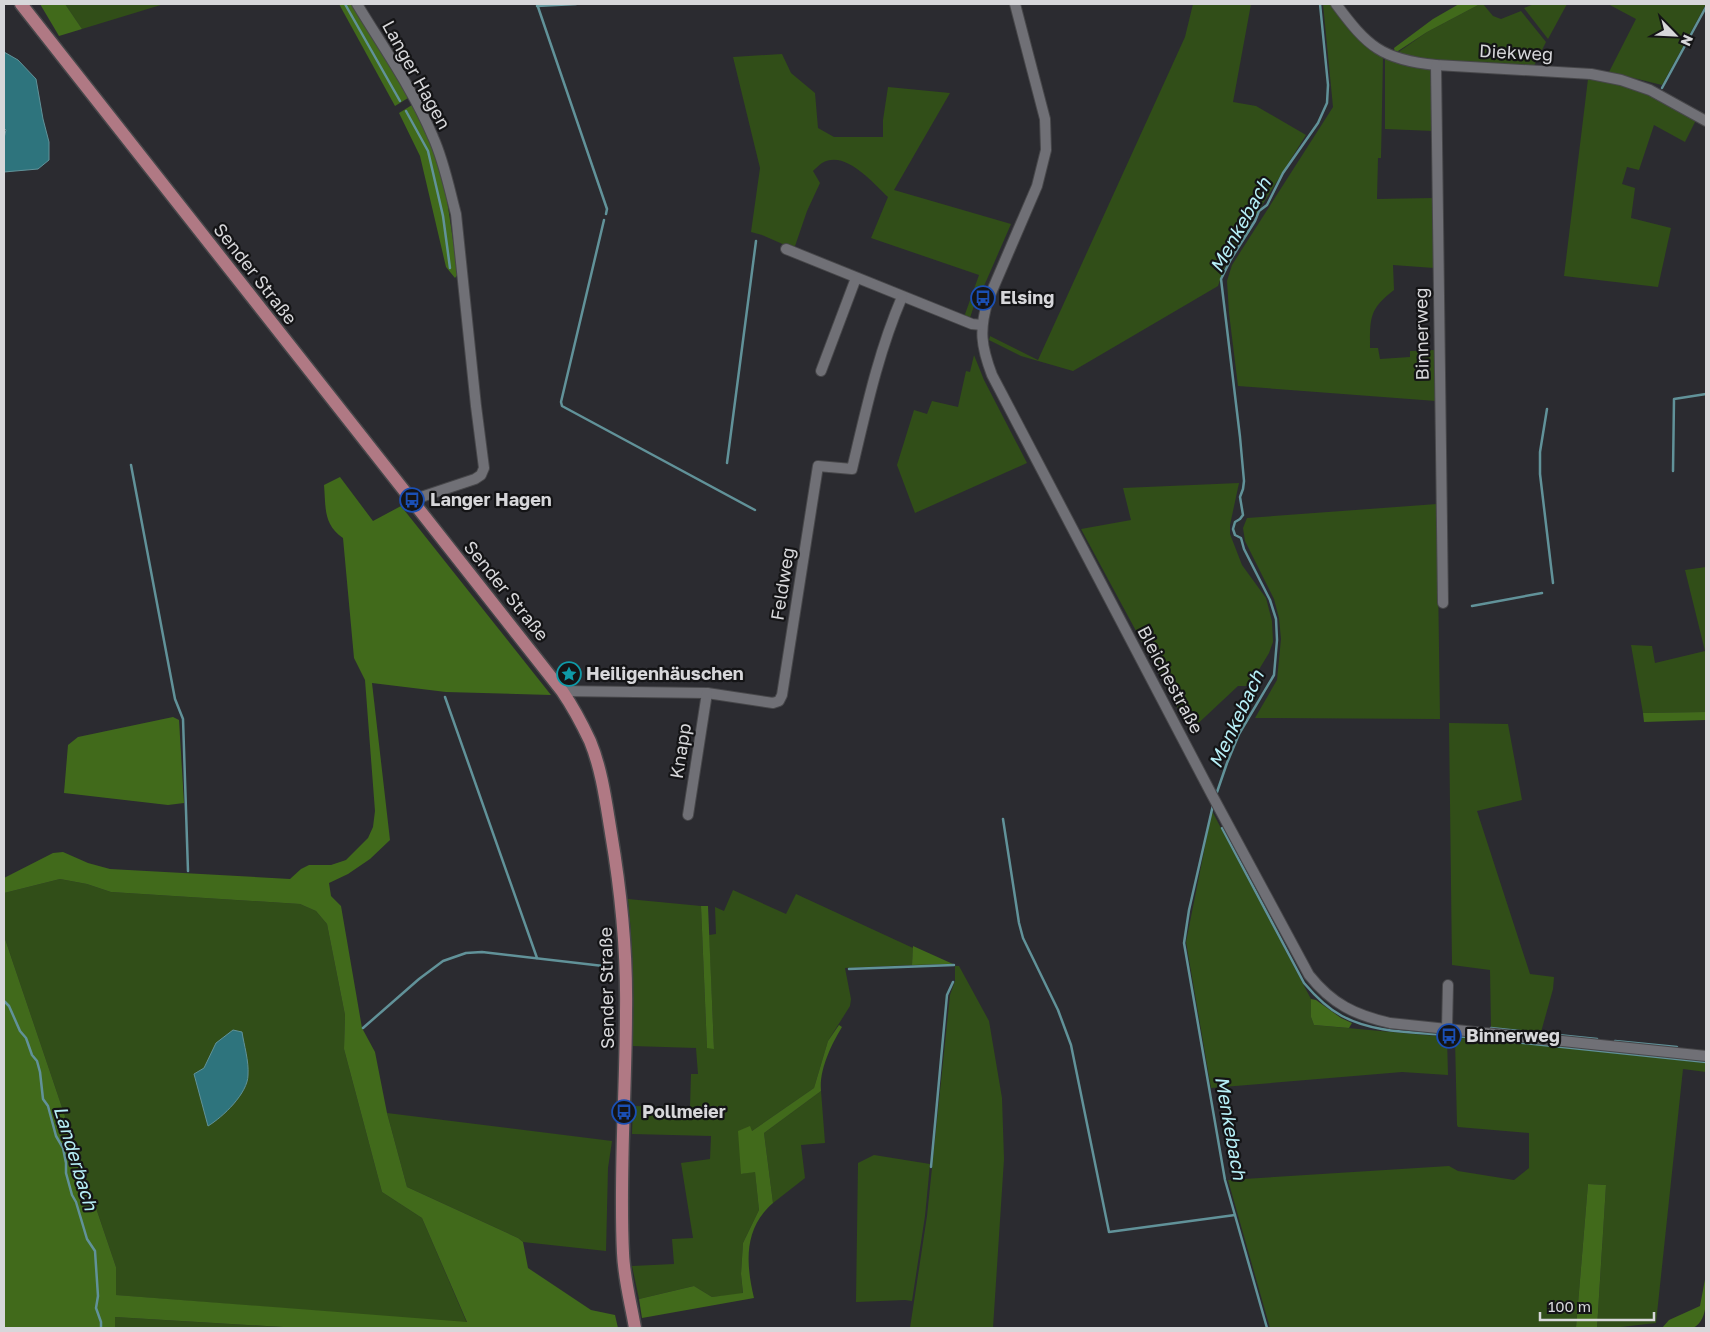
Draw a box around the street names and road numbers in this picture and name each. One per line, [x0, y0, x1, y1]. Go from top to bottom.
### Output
street label: Langer Hagen [378, 16, 456, 133]
street label: Diekweg [1478, 39, 1554, 65]
street label: Sender Straße [209, 218, 302, 328]
street label: Binnerweg [1409, 287, 1433, 381]
street label: Sender Straße [460, 536, 554, 645]
street label: Feldweg [765, 546, 799, 622]
street label: Bleichestraße [1133, 622, 1208, 737]
street label: Knapp [665, 722, 695, 780]
street label: Sender Straße [594, 927, 618, 1049]

